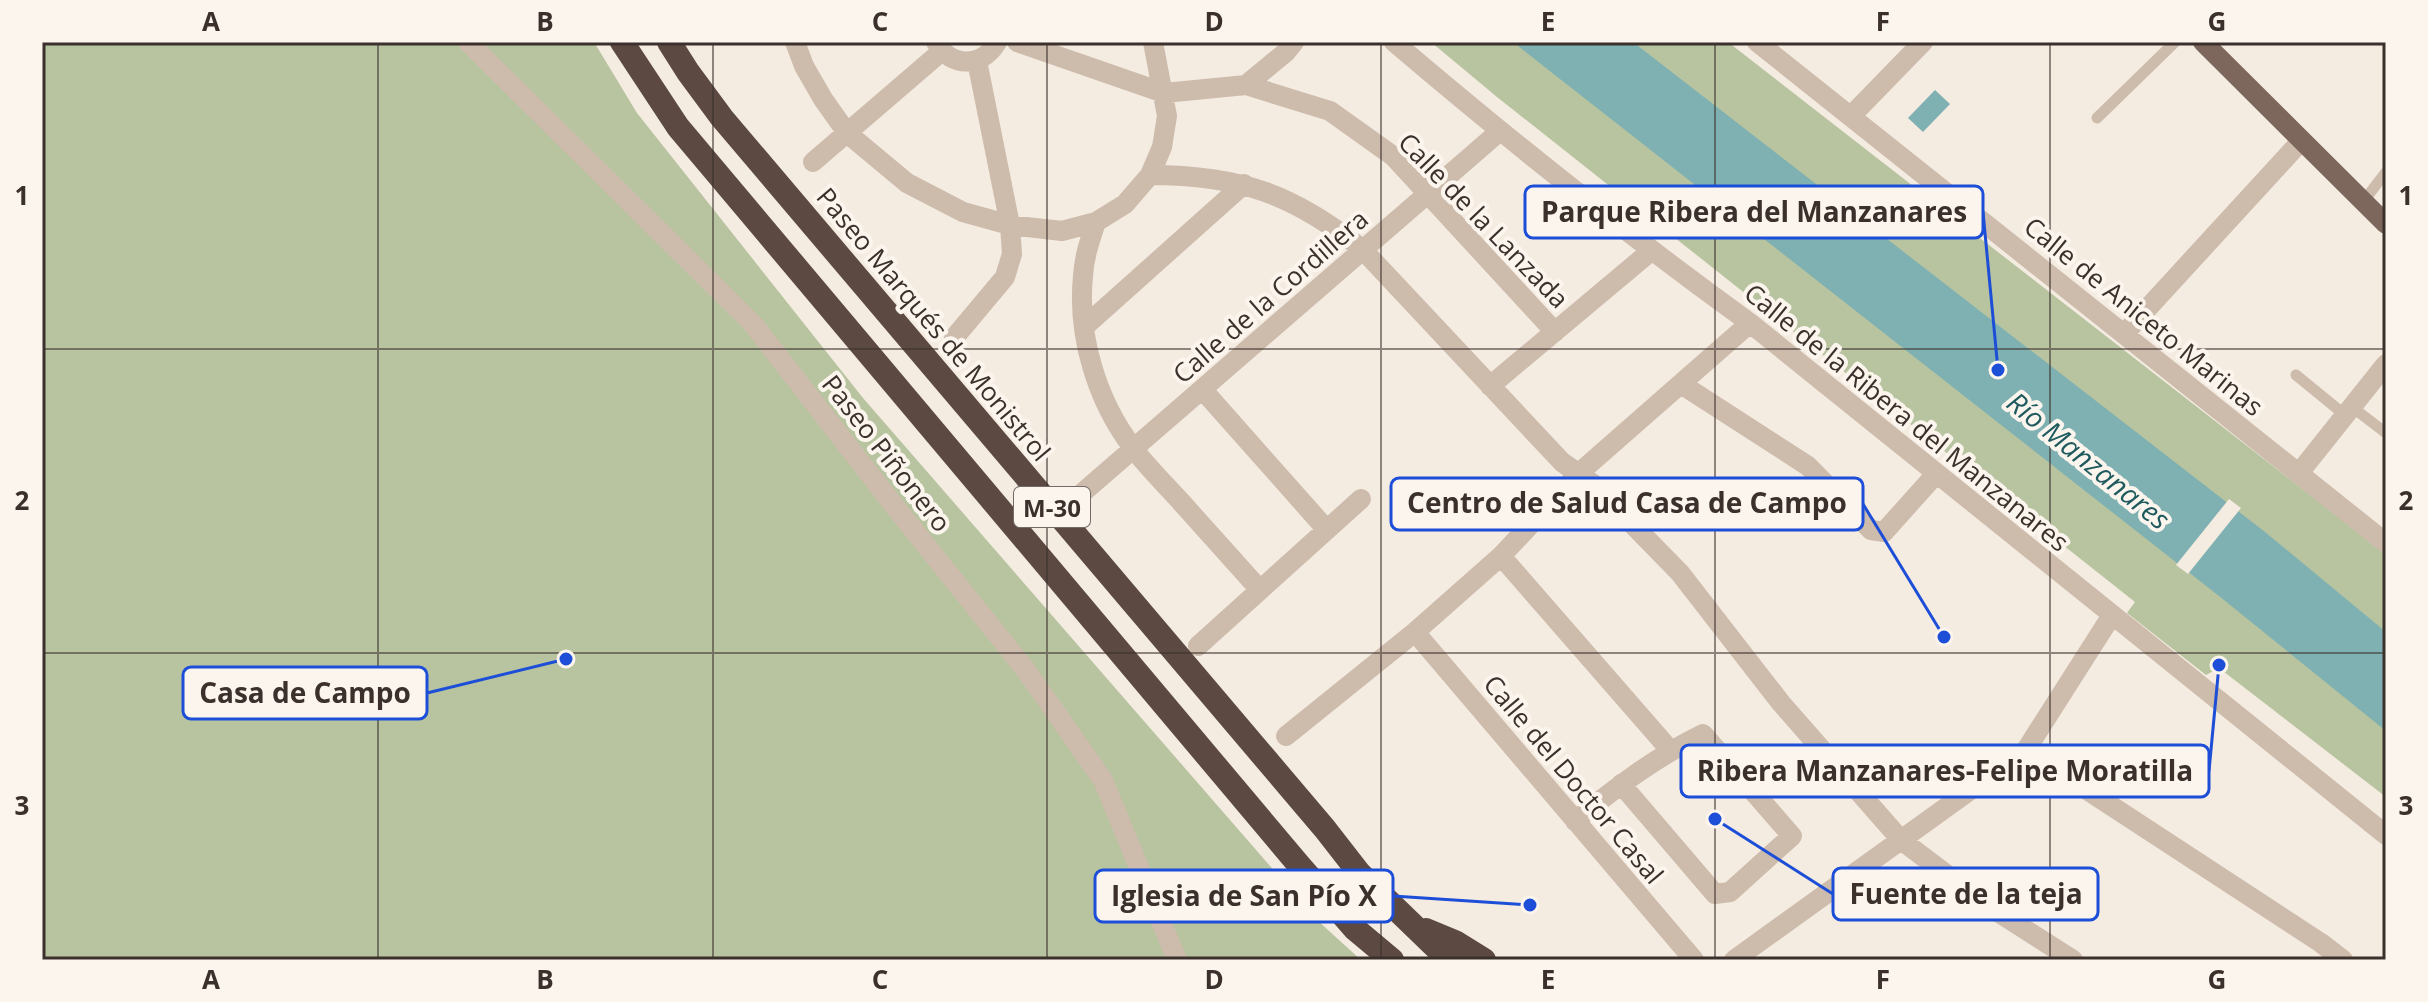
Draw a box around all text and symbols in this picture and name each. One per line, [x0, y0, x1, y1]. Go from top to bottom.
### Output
text: A [202, 3, 220, 39]
text: B [536, 3, 554, 39]
text: C [872, 3, 888, 39]
text: D [1204, 3, 1224, 39]
text: E [1541, 3, 1555, 39]
text: F [1876, 3, 1890, 39]
text: G [2208, 3, 2226, 39]
street label: Calle de la Lanzada [1391, 124, 1577, 316]
text: 1 [15, 177, 29, 213]
text: 1 [2399, 177, 2413, 213]
street label: Paseo Marqués de Monistrol [809, 180, 1059, 468]
callout: Parque Ribera del Manzanares [1525, 186, 1983, 238]
text: Parque Ribera del Manzanares [1541, 192, 1967, 230]
street label: Calle de la Cordillera [1165, 201, 1375, 391]
street label: Calle de Aniceto Marinas [2017, 208, 2271, 424]
street label: Calle de la Ribera del Manzanares [1737, 275, 2077, 559]
street label: Paseo Piñonero [814, 367, 960, 539]
water label: Río Manzanares [2000, 383, 2178, 537]
callout: Centro de Salud Casa de Campo [1391, 478, 1863, 530]
text: 2 [15, 482, 30, 518]
text: 2 [2399, 482, 2414, 518]
text: Centro de Salud Casa de Campo [1407, 483, 1847, 521]
road number: M-30 [1014, 487, 1090, 527]
callout: Casa de Campo [183, 667, 427, 719]
street label: Calle del Doctor Casal [1476, 667, 1672, 891]
text: Casa de Campo [199, 673, 411, 711]
callout: Ribera Manzanares-Felipe Moratilla [1681, 745, 2209, 797]
text: Ribera Manzanares-Felipe Moratilla [1697, 751, 2193, 789]
text: 3 [15, 787, 29, 823]
text: 3 [2399, 787, 2413, 823]
callout: Fuente de la teja [1833, 868, 2098, 920]
callout: Iglesia de San Pío X [1095, 870, 1393, 922]
text: Fuente de la teja [1849, 874, 2083, 912]
text: Iglesia de San Pío X [1111, 876, 1377, 914]
text: A [202, 961, 220, 997]
text: B [536, 961, 554, 997]
text: C [872, 961, 888, 997]
text: D [1204, 961, 1224, 997]
text: E [1541, 961, 1555, 997]
text: F [1876, 961, 1890, 997]
text: G [2208, 961, 2226, 997]

